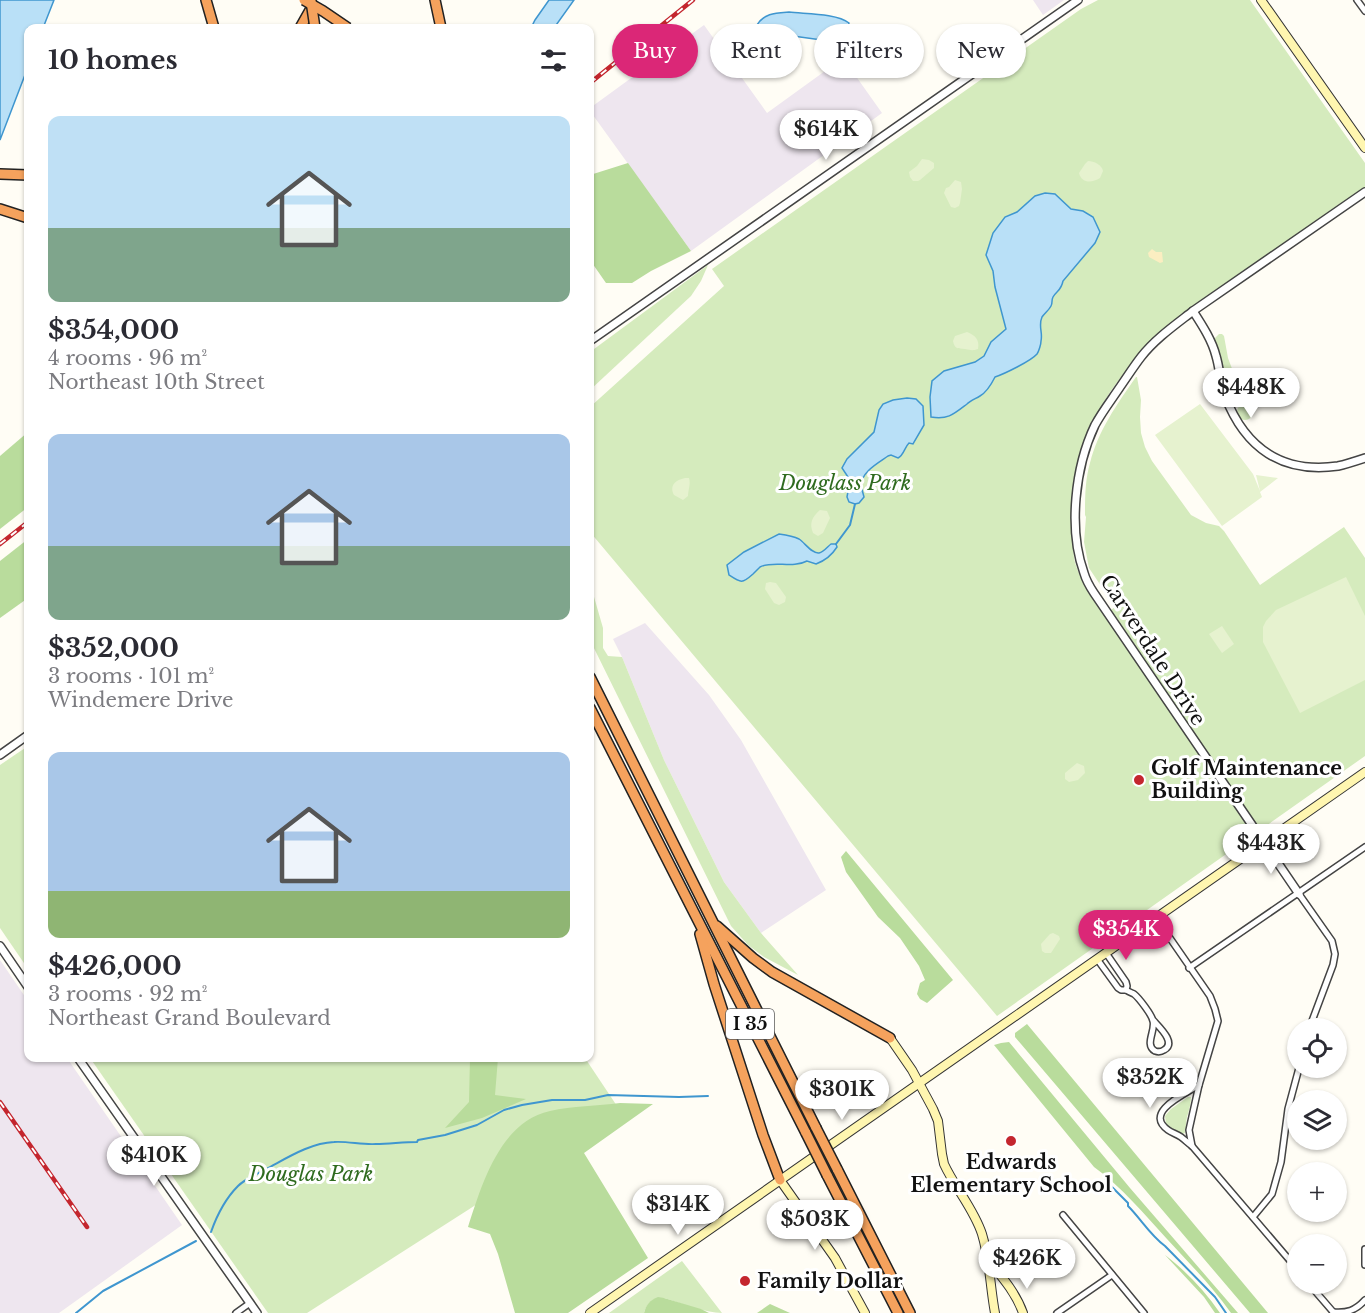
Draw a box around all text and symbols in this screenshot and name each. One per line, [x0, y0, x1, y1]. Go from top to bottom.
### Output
chip: Buy [612, 24, 698, 78]
chip: Rent [710, 24, 802, 78]
chip: Filters [814, 24, 924, 78]
chip: New [936, 24, 1026, 78]
text: 10 homes [48, 44, 178, 76]
icon: filters [537, 44, 570, 77]
pin: $614K [784, 110, 868, 161]
text: $614K [794, 117, 858, 141]
icon: home [255, 155, 363, 263]
text: $354,000 [48, 314, 179, 346]
text: 4 rooms · 96 m² [48, 346, 207, 370]
pin: $448K [1209, 368, 1293, 419]
text: Northeast 10th Street [48, 370, 265, 394]
text: $448K [1217, 375, 1285, 399]
park label: Douglass Park [778, 471, 911, 495]
icon: home [255, 473, 363, 581]
street label: Carverdale Drive [1095, 570, 1211, 730]
text: $352,000 [48, 632, 179, 664]
text: 3 rooms · 101 m² [48, 664, 214, 688]
text: Windemere Drive [48, 688, 234, 712]
place label: Golf Maintenance Building [1151, 756, 1342, 803]
marker: Golf Maintenance Building [1132, 773, 1146, 787]
icon: home [255, 791, 363, 899]
pin: $443K [1229, 824, 1313, 875]
text: $443K [1237, 831, 1305, 855]
pin: $354K [1084, 910, 1168, 961]
text: $354K [1092, 917, 1160, 941]
text: $426,000 [48, 950, 182, 982]
text: 3 rooms · 92 m² [48, 982, 207, 1006]
text: Northeast Grand Boulevard [48, 1006, 331, 1030]
road number: I 35 [726, 1009, 774, 1039]
map controls [1287, 1018, 1347, 1294]
button: locate [1287, 1018, 1347, 1078]
pin: $352K [1108, 1058, 1192, 1109]
text: $352K [1117, 1065, 1183, 1089]
pin: $301K [800, 1070, 884, 1121]
text: $301K [809, 1077, 875, 1101]
button: layers [1287, 1090, 1347, 1150]
marker: Edwards Elementary School [1004, 1134, 1018, 1148]
pin: $410K [112, 1136, 196, 1187]
text: $410K [121, 1143, 187, 1167]
place label: Edwards Elementary School [910, 1150, 1112, 1197]
park label: Douglas Park [248, 1162, 373, 1186]
button: + [1287, 1162, 1347, 1222]
pin: $314K [636, 1185, 720, 1236]
text: $314K [646, 1192, 710, 1216]
pin: $503K [773, 1200, 857, 1251]
text: $503K [780, 1207, 850, 1231]
button: − [1287, 1234, 1347, 1294]
pin: $426K [985, 1239, 1069, 1290]
text: $426K [992, 1246, 1062, 1270]
place label: Family Dollar [757, 1269, 903, 1293]
marker: Family Dollar [738, 1274, 752, 1288]

